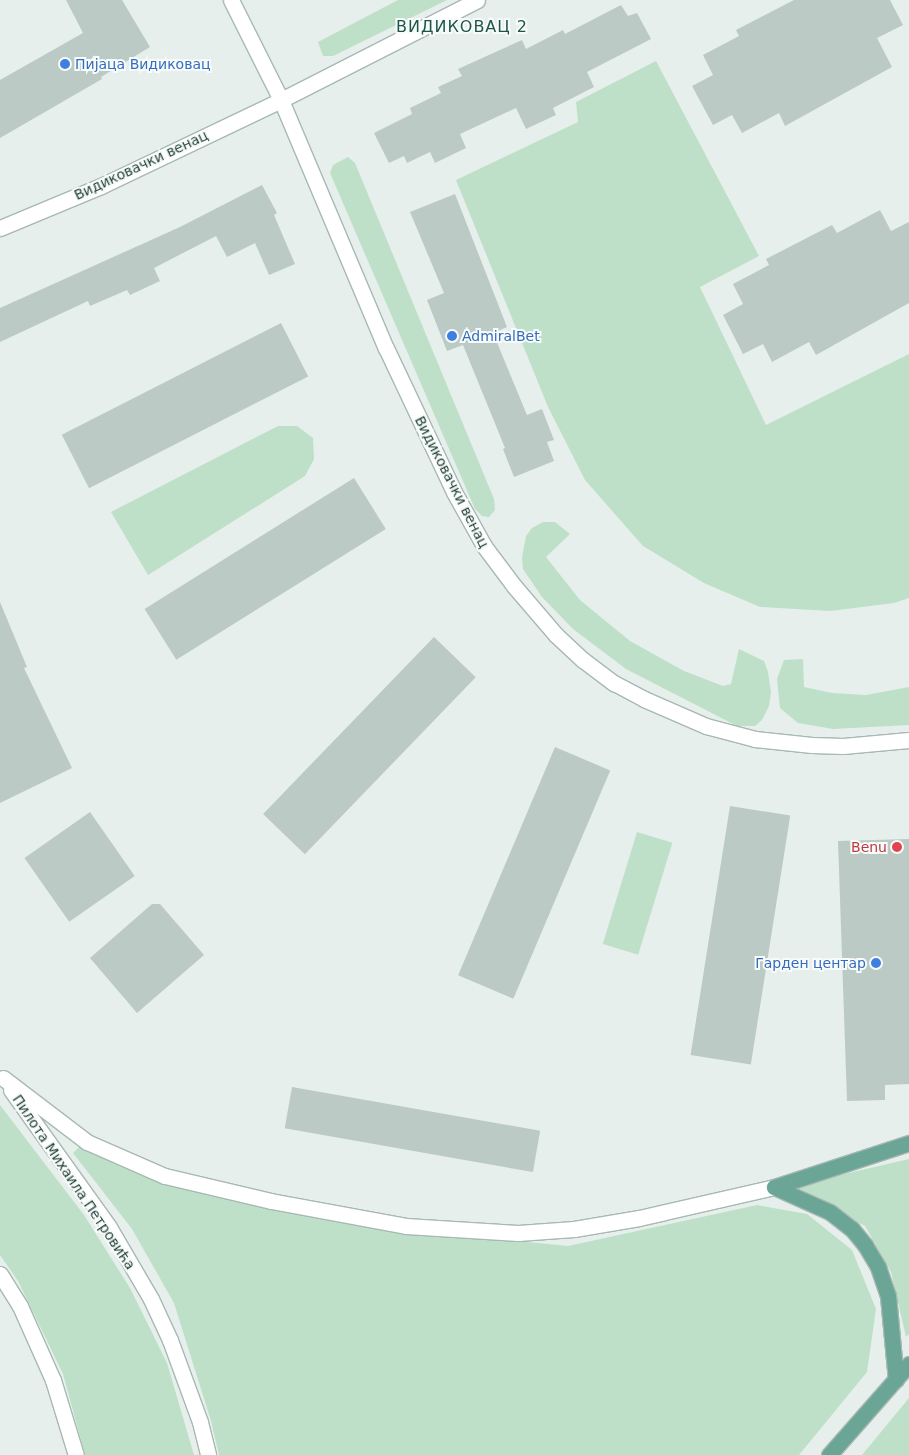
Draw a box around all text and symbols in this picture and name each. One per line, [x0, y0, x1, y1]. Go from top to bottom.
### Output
district label: ВИДИКОВАЦ 2 [395, 17, 529, 37]
place label: Пијаца Видиковац [75, 56, 211, 72]
marker: Пијаца Видиковац [59, 58, 71, 70]
street label: Видиковачки венац [71, 127, 211, 203]
place label: AdmiralBet [462, 328, 540, 344]
marker: AdmiralBet [446, 330, 458, 342]
street label: Видиковачки венац [411, 413, 493, 551]
place label: Benu [851, 839, 887, 855]
marker: Benu [891, 841, 903, 853]
place label: Гарден центар [755, 955, 866, 971]
marker: Гарден центар [870, 957, 882, 969]
street label: Пилота Михаила Петровића [9, 1091, 139, 1273]

